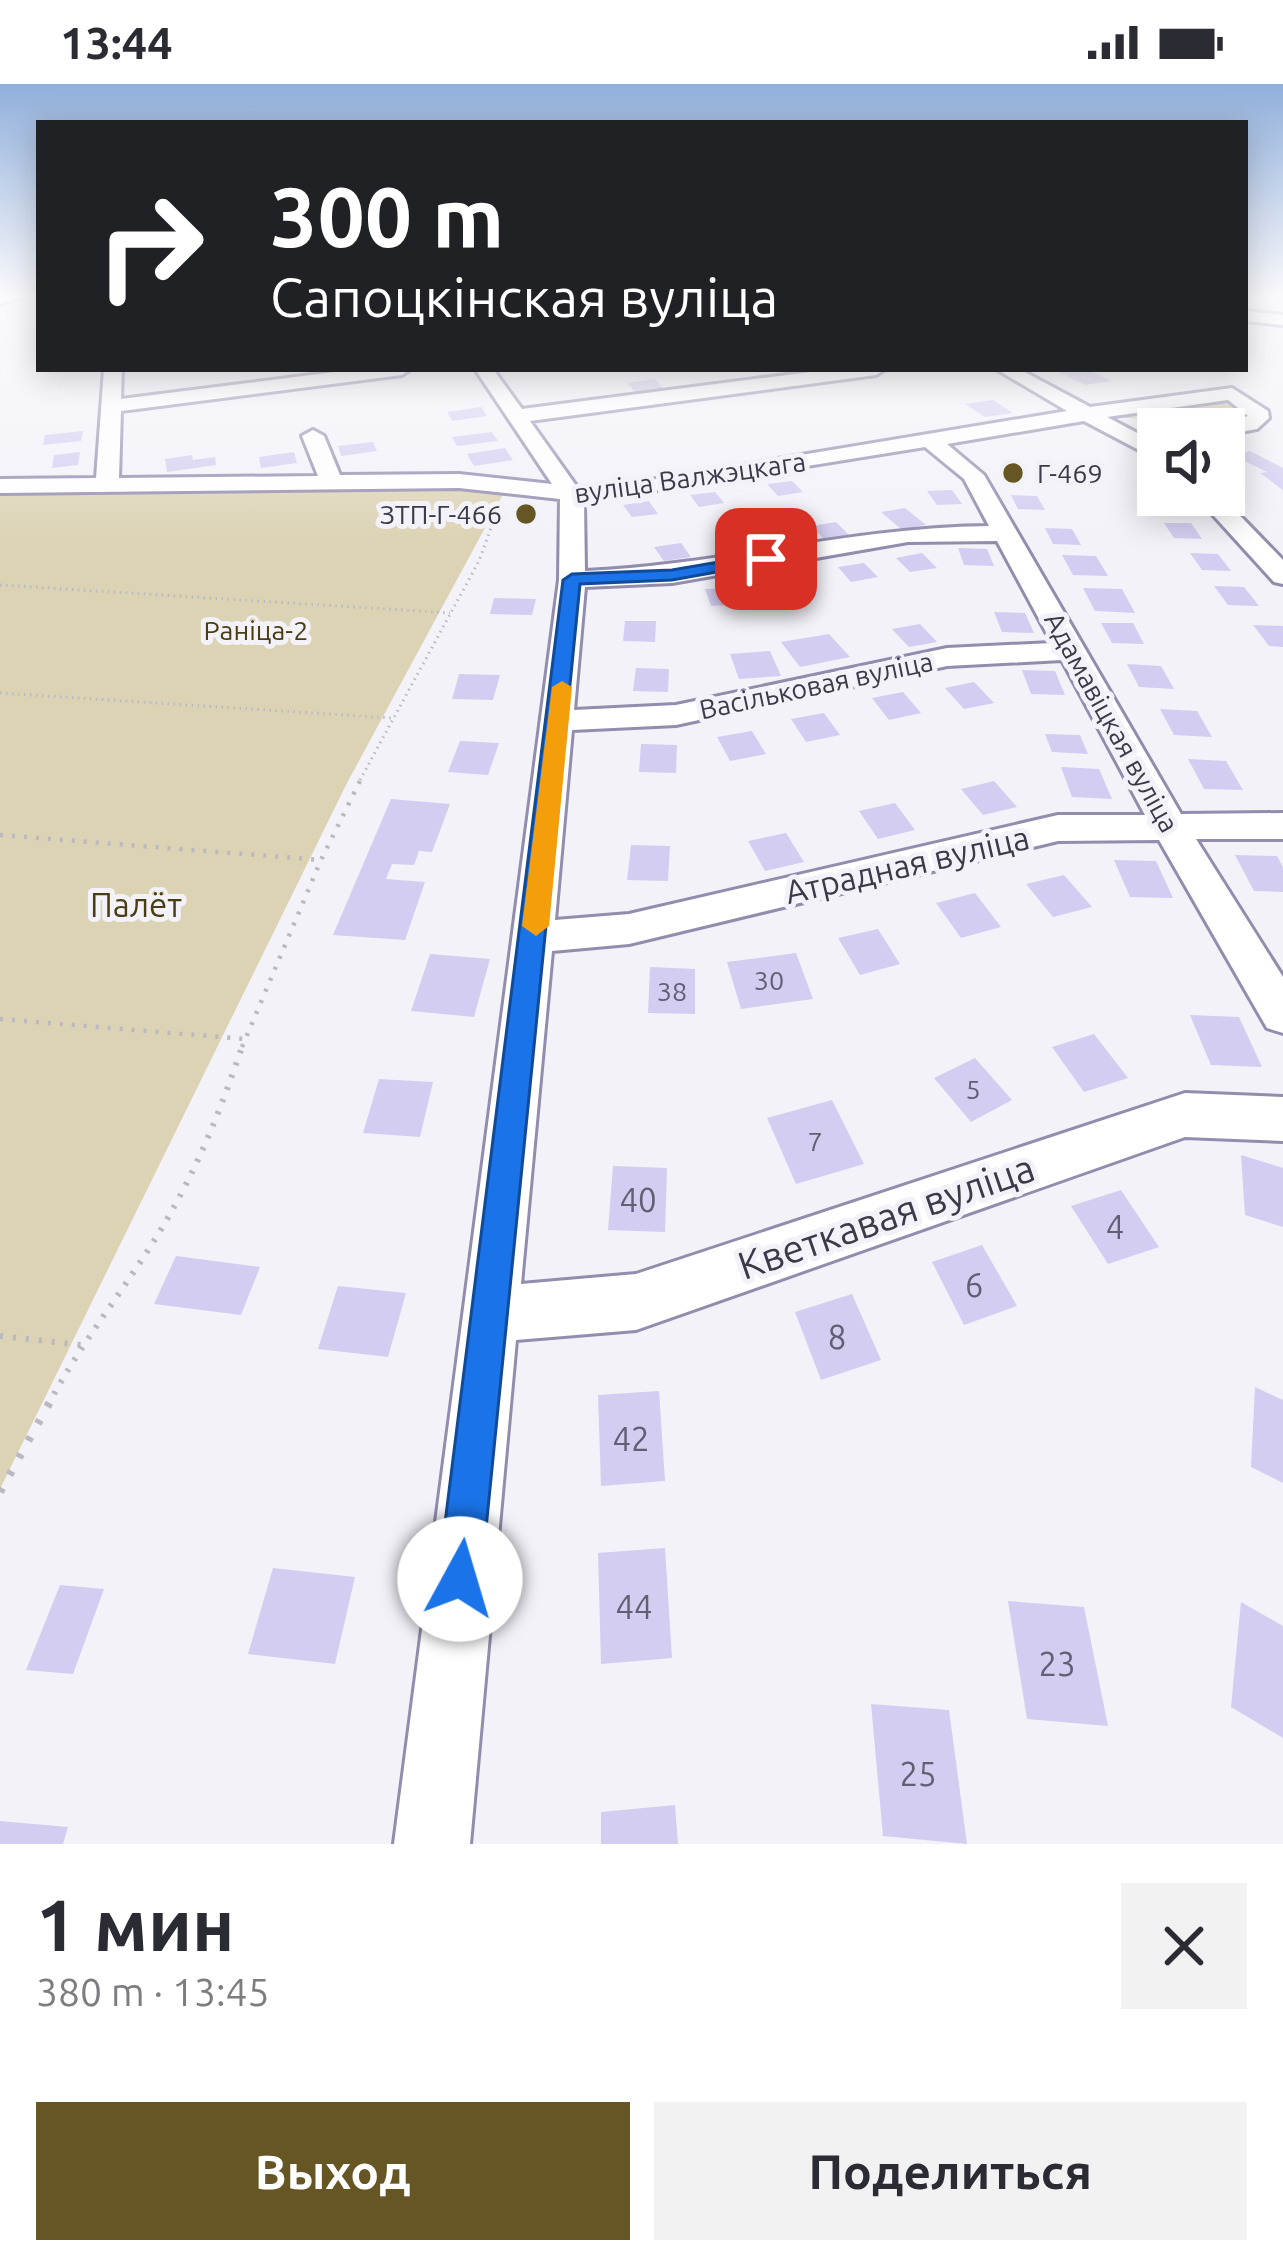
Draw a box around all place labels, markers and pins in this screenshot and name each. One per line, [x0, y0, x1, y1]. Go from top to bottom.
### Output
place label: Г-469 [1037, 458, 1103, 488]
marker: Г-469 [1000, 460, 1026, 486]
place label: ЗТП-Г-466 [380, 499, 502, 529]
marker: ЗТП-Г-466 [513, 501, 539, 527]
pin [715, 508, 817, 610]

